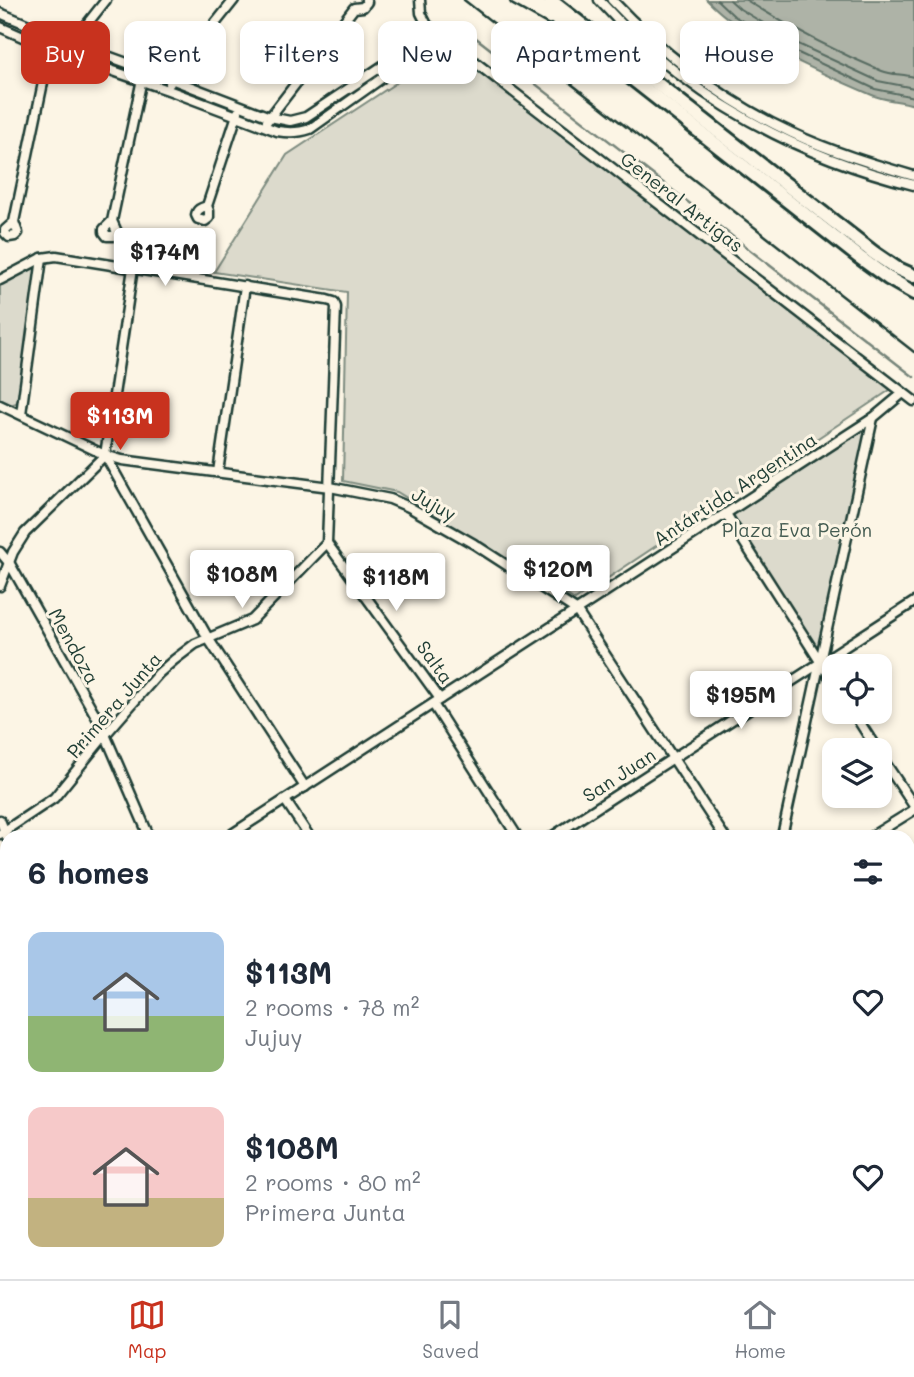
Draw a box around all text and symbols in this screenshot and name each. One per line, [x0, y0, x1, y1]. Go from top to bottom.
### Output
chip: Buy [21, 21, 110, 84]
chip: Rent [124, 21, 226, 84]
chip: Filters [240, 21, 364, 84]
chip: New [378, 21, 477, 84]
chip: Apartment [491, 21, 666, 84]
chip: House [680, 21, 799, 84]
street label: General Artigas [616, 146, 749, 257]
pin: $174M [116, 229, 214, 288]
text: $174M [130, 236, 200, 266]
pin: $113M [71, 392, 169, 452]
text: $113M [87, 400, 154, 430]
street label: Antártida Argentina [648, 426, 821, 551]
street label: Jujuy [407, 481, 461, 526]
park label: Plaza Eva Perón [722, 517, 872, 542]
pin: $120M [509, 546, 607, 605]
pin: $108M [193, 550, 291, 610]
text: $120M [523, 553, 593, 583]
pin: $118M [347, 554, 445, 613]
text: $108M [206, 558, 278, 588]
text: $118M [362, 561, 430, 591]
street label: Mendoza [43, 603, 106, 688]
street label: Salta [411, 635, 459, 688]
street label: Primera Junta [61, 646, 167, 763]
map controls [822, 654, 892, 808]
button: locate [822, 654, 892, 724]
pin: $195M [692, 672, 790, 731]
text: $195M [706, 679, 776, 709]
button: layers [822, 738, 892, 808]
street label: San Juan [577, 742, 660, 807]
text: 6 homes [28, 852, 149, 892]
icon: filters [849, 853, 887, 891]
text: $113M [245, 952, 332, 992]
icon: home [84, 960, 168, 1044]
icon: heart [849, 983, 887, 1021]
text: 2 rooms · 78 m² [245, 992, 419, 1022]
text: Jujuy [245, 1022, 303, 1052]
text: $108M [245, 1127, 339, 1167]
icon: home [84, 1135, 168, 1219]
icon: heart [849, 1158, 887, 1196]
text: 2 rooms · 80 m² [245, 1167, 421, 1197]
text: Primera Junta [245, 1197, 406, 1227]
tab: Map [128, 1296, 167, 1363]
tab: Saved [422, 1296, 479, 1363]
tab: Home [734, 1296, 786, 1363]

